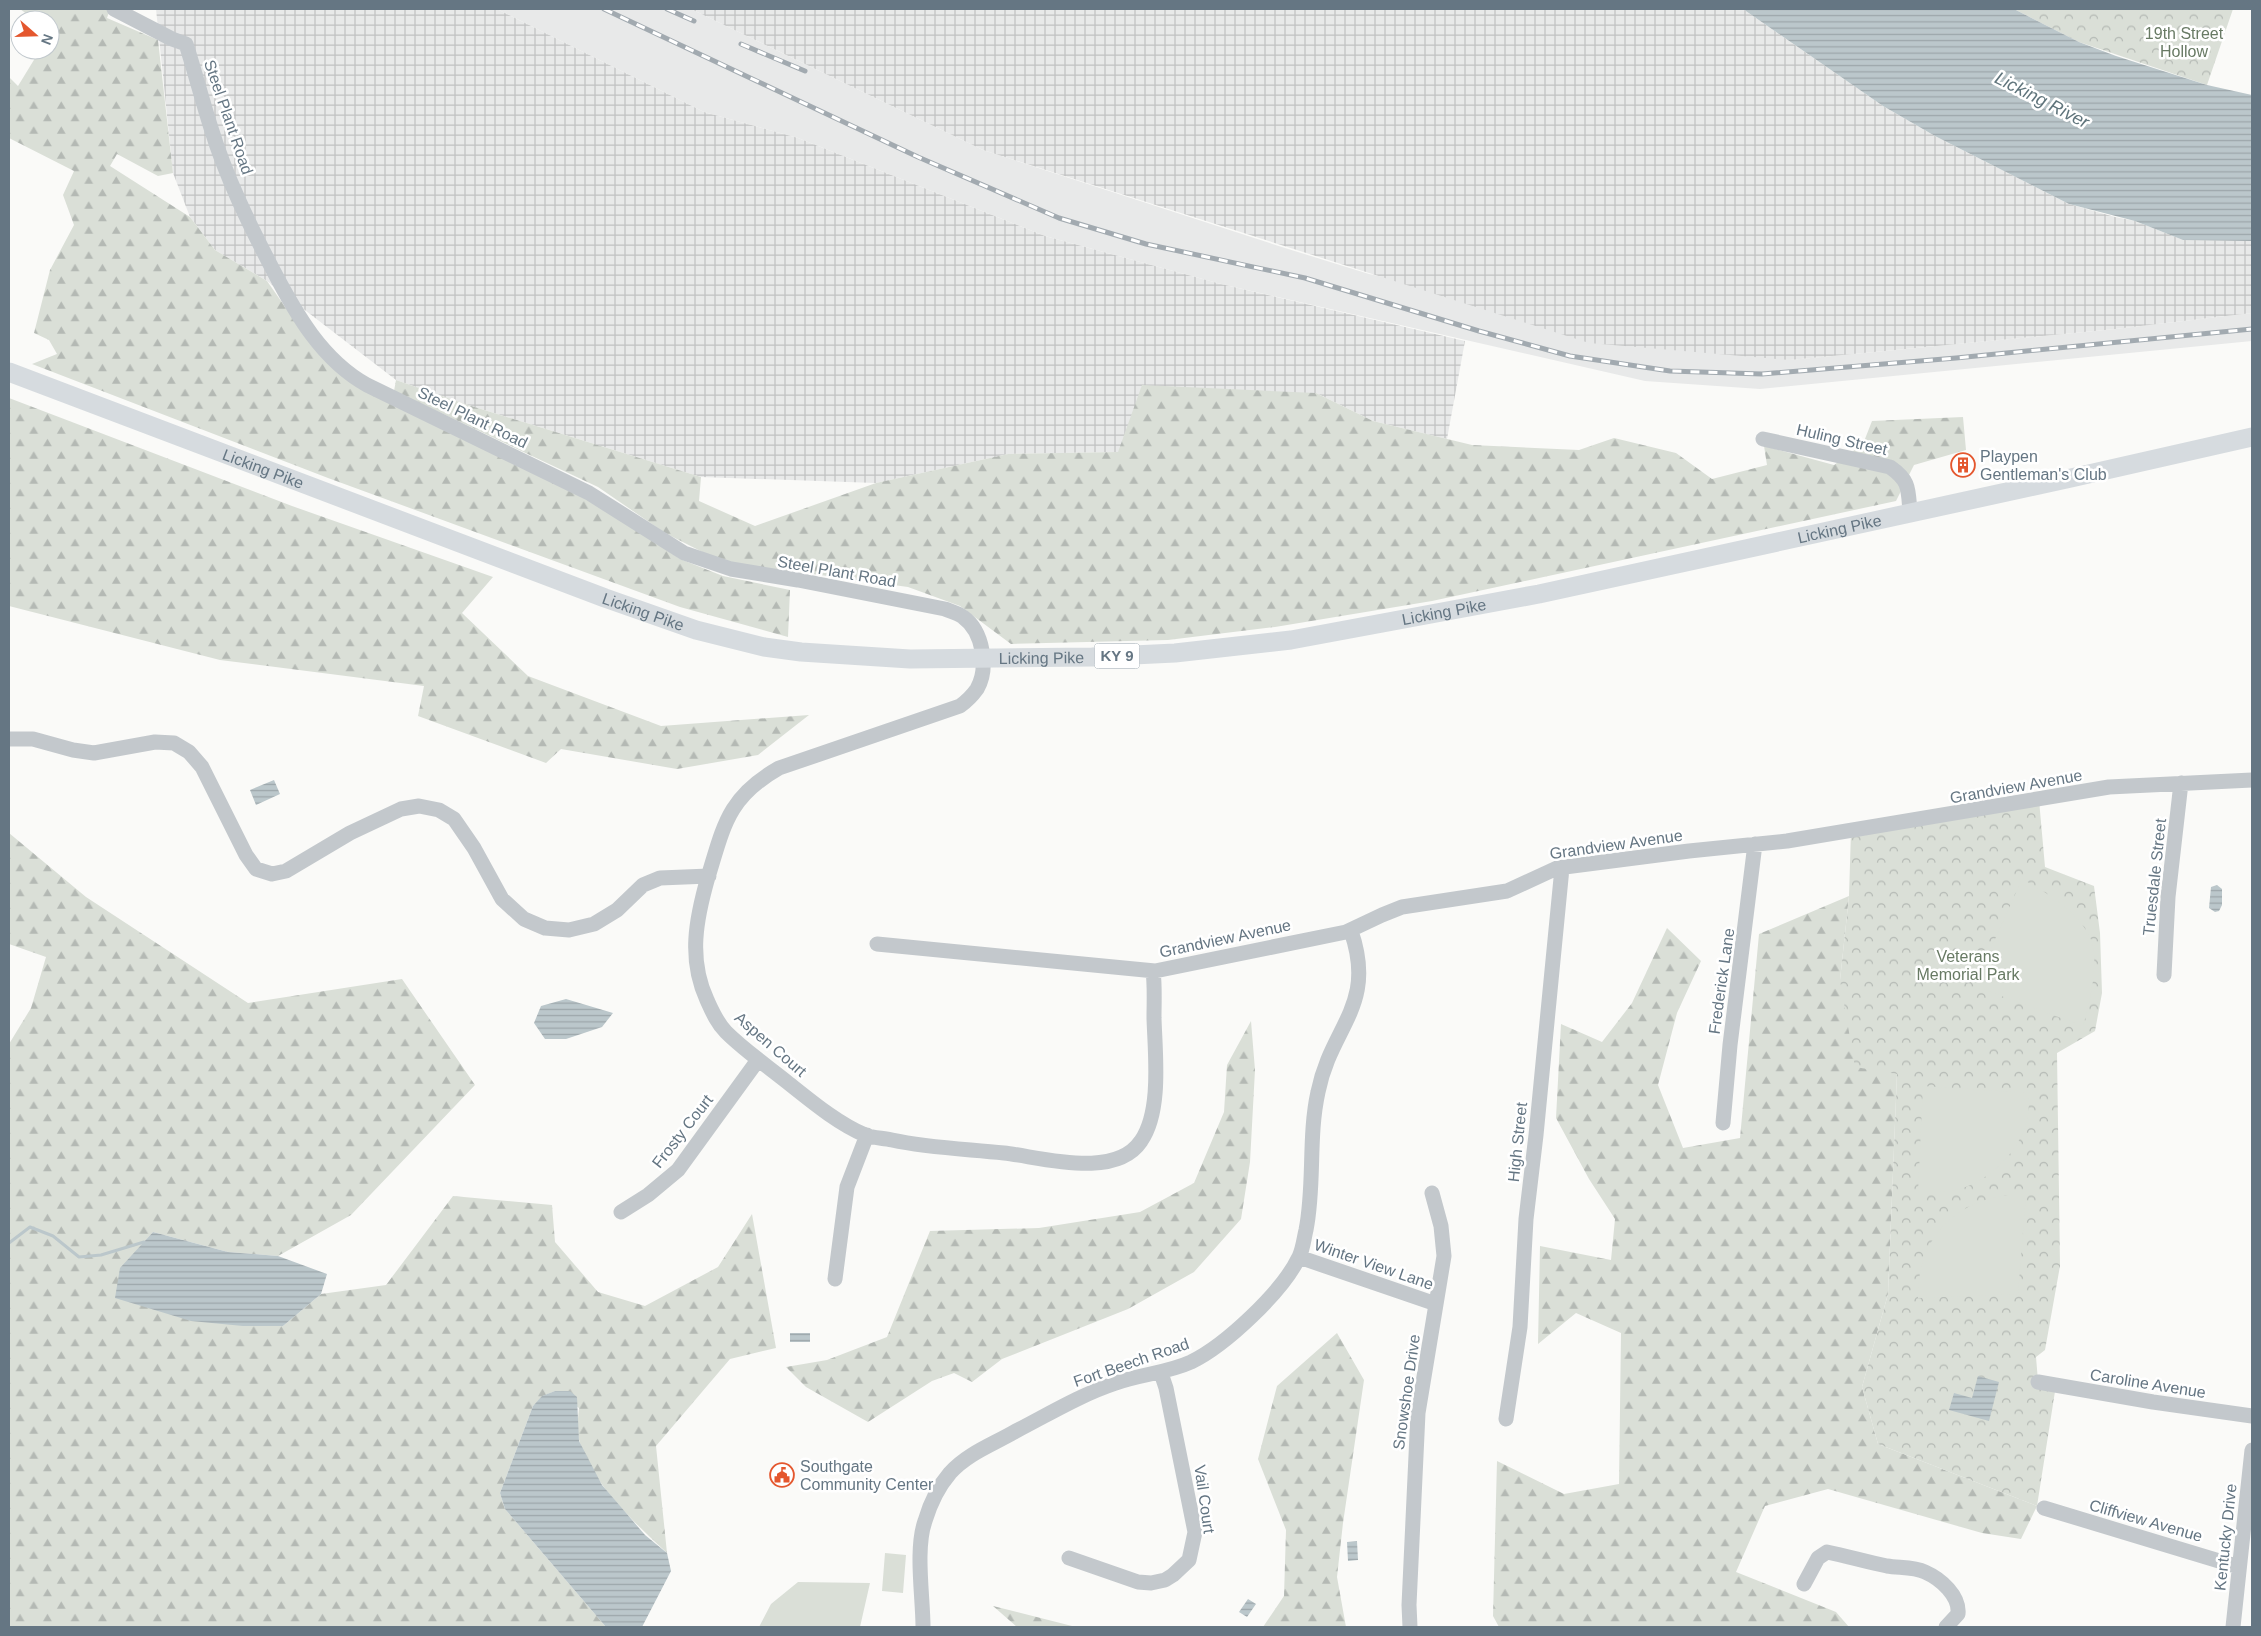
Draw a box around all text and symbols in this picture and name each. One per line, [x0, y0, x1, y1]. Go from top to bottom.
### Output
north arrow [10, 10, 60, 60]
park label: 19th Street Hollow [2145, 25, 2224, 60]
text: N [38, 32, 56, 47]
street label: Steel Plant Road [201, 58, 256, 177]
water label: Licking River [1992, 68, 2093, 133]
street label: Steel Plant Road [415, 383, 530, 451]
street label: Huling Street [1795, 421, 1889, 458]
street label: Licking Pike [220, 446, 306, 492]
place label: Playpen Gentleman's Club [1980, 448, 2107, 483]
building icon: Playpen Gentleman's Club [1950, 452, 1976, 478]
street label: Licking Pike [1796, 512, 1883, 546]
street label: Steel Plant Road [776, 553, 898, 590]
street label: Licking Pike [600, 590, 686, 634]
street label: Licking Pike [1401, 596, 1488, 628]
road number: KY 9 [1094, 644, 1140, 668]
street label: Licking Pike [999, 649, 1084, 667]
street label: Grandview Avenue [1949, 766, 2084, 806]
street label: Truesdale Street [2140, 817, 2169, 936]
street label: Grandview Avenue [1549, 827, 1684, 862]
street label: Grandview Avenue [1158, 916, 1293, 961]
street label: Frederick Lane [1706, 927, 1737, 1035]
park label: Veterans Memorial Park [1916, 948, 2021, 983]
street label: Aspen Court [732, 1009, 810, 1080]
street label: Frosty Court [649, 1091, 717, 1171]
street label: High Street [1505, 1101, 1530, 1183]
street label: Winter View Lane [1312, 1236, 1436, 1293]
street label: Snowshoe Drive [1390, 1333, 1423, 1451]
street label: Fort Beech Road [1071, 1335, 1191, 1390]
street label: Caroline Avenue [2089, 1366, 2207, 1401]
place label: Southgate Community Center [800, 1458, 934, 1493]
public building icon: Southgate Community Center [769, 1462, 795, 1488]
street label: Vail Court [1191, 1464, 1218, 1535]
street label: Kentucky Drive [2211, 1483, 2240, 1591]
street label: Cliffview Avenue [2087, 1496, 2204, 1545]

